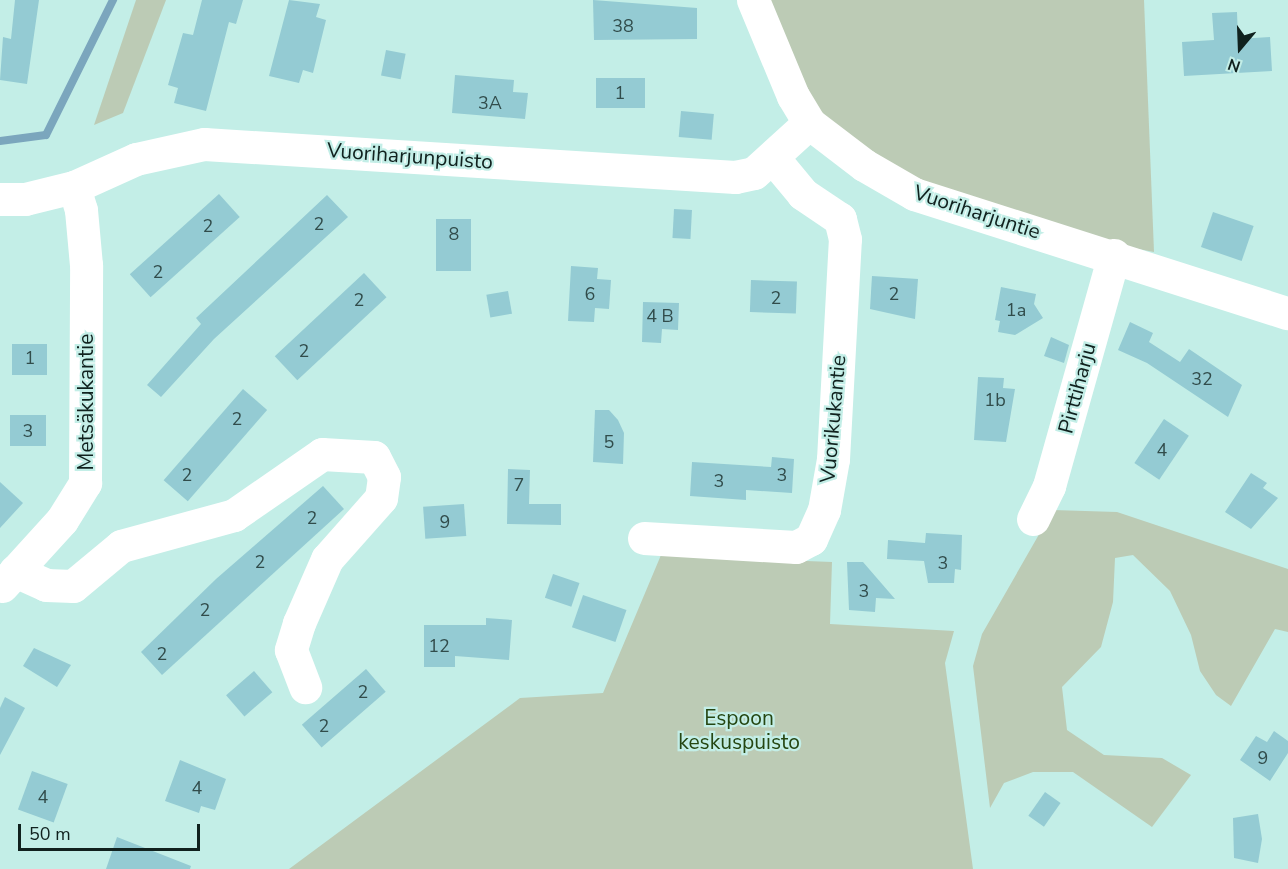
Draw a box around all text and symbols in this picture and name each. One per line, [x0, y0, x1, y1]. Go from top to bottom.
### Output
house number: 38 [612, 15, 634, 37]
north arrow [1210, 18, 1270, 78]
text: N [1225, 53, 1243, 77]
house number: 1 [615, 82, 625, 104]
house number: 3A [478, 92, 502, 114]
street label: Vuoriharjunpuisto [326, 138, 494, 174]
street label: Vuoriharjuntie [910, 180, 1044, 244]
house number: 2 [314, 213, 324, 235]
house number: 2 [203, 215, 213, 237]
house number: 8 [449, 223, 459, 245]
house number: 2 [153, 261, 163, 283]
house number: 6 [585, 283, 595, 305]
house number: 2 [889, 283, 899, 305]
house number: 2 [771, 287, 781, 309]
house number: 2 [354, 289, 364, 311]
house number: 1a [1006, 299, 1026, 321]
house number: 4 B [646, 305, 674, 327]
street label: Metsäkukantie [73, 334, 99, 470]
house number: 2 [299, 340, 309, 362]
street label: Pirttiharju [1053, 340, 1101, 436]
house number: 1 [25, 347, 35, 369]
street label: Vuorikukantie [815, 354, 851, 484]
house number: 32 [1191, 368, 1213, 390]
house number: 1b [984, 389, 1006, 411]
house number: 2 [232, 408, 242, 430]
house number: 3 [23, 420, 33, 442]
house number: 5 [604, 431, 614, 453]
house number: 4 [1157, 439, 1167, 461]
house number: 2 [182, 464, 192, 486]
house number: 3 [777, 464, 787, 486]
house number: 3 [714, 470, 724, 492]
house number: 7 [514, 474, 524, 496]
house number: 2 [307, 507, 317, 529]
house number: 9 [440, 511, 450, 533]
house number: 2 [255, 551, 265, 573]
house number: 3 [938, 552, 948, 574]
house number: 3 [859, 580, 869, 602]
house number: 2 [200, 599, 210, 621]
house number: 12 [428, 635, 450, 657]
house number: 2 [157, 643, 167, 665]
house number: 2 [358, 681, 368, 703]
park label: Espoon keskuspuisto [678, 705, 800, 755]
house number: 2 [319, 715, 329, 737]
house number: 9 [1258, 747, 1268, 769]
house number: 4 [192, 777, 202, 799]
house number: 4 [38, 786, 48, 808]
scale bar [21, 812, 202, 850]
text: 50 m [29, 822, 71, 846]

